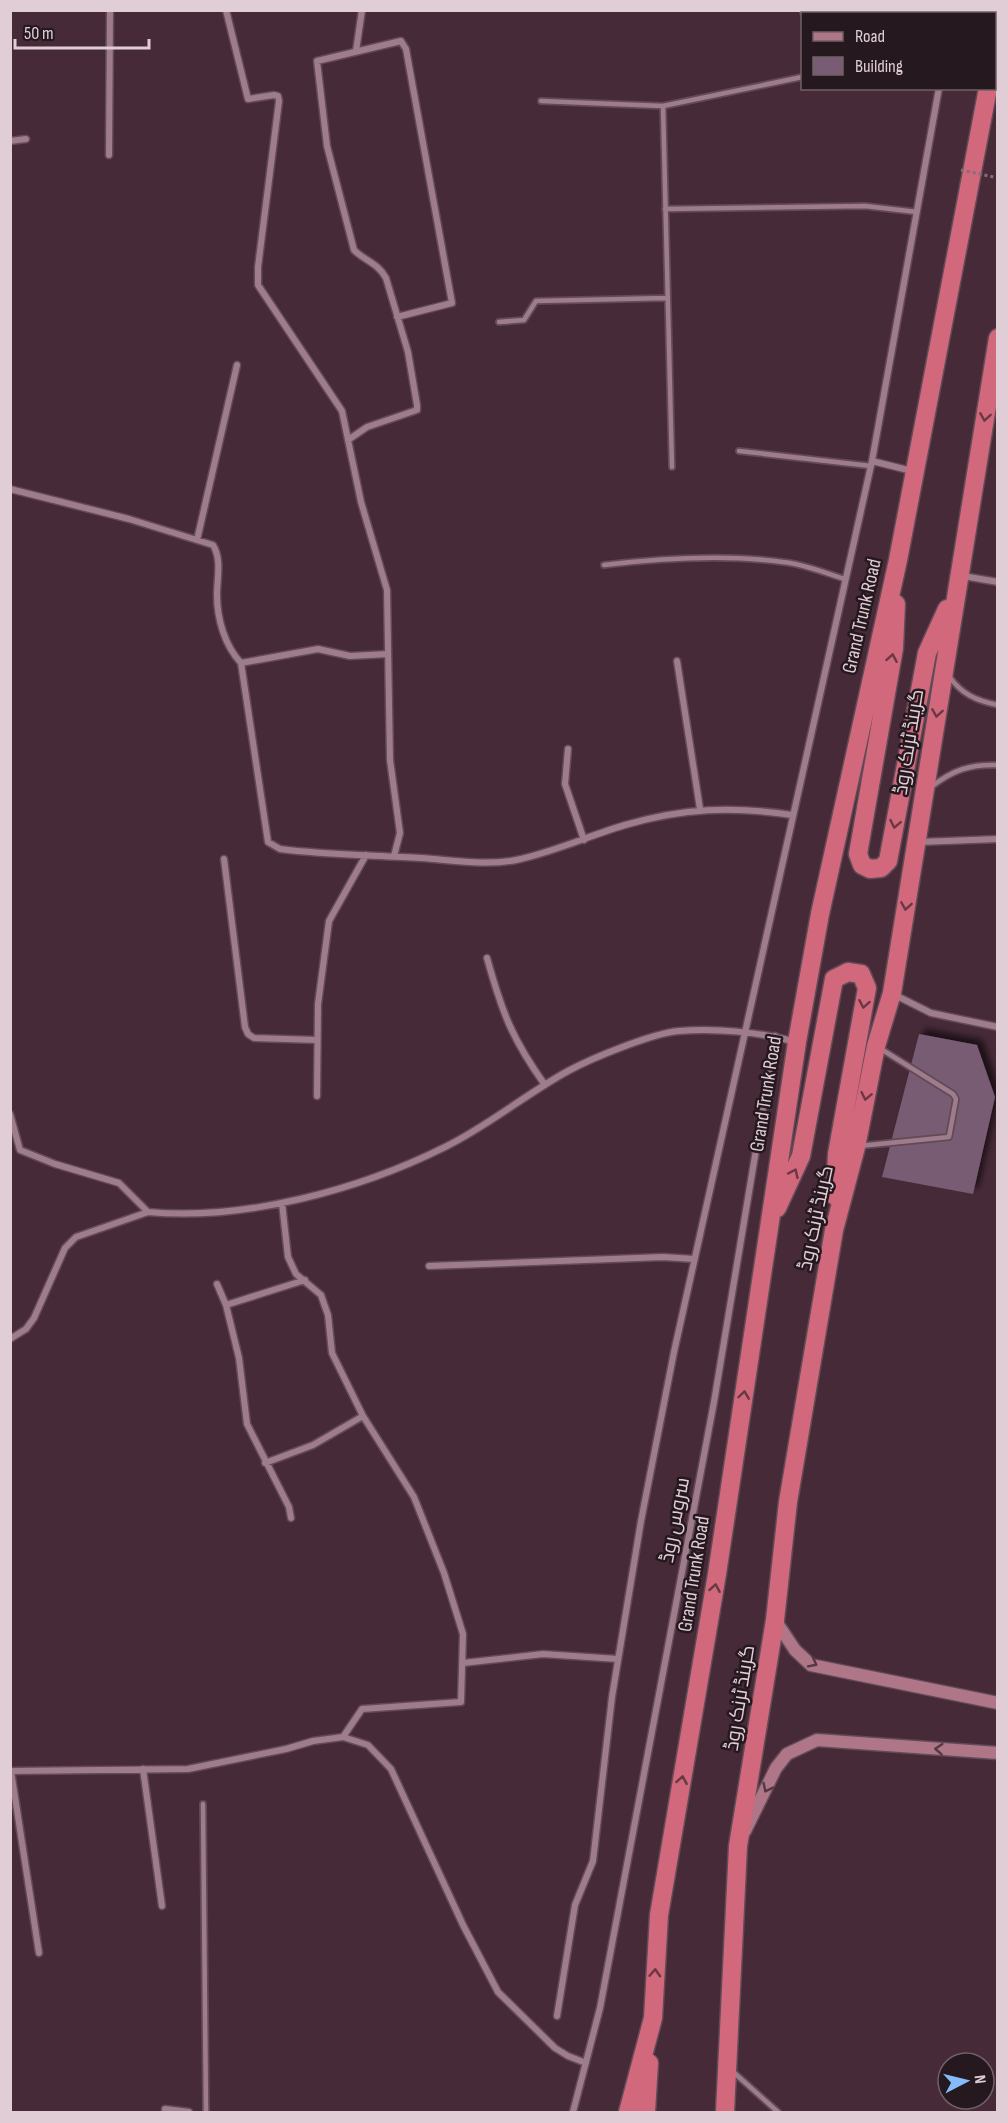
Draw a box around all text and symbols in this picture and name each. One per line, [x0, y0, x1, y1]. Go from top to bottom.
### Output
scale bar [15, 12, 148, 50]
legend [801, 12, 996, 90]
text: 50 m [24, 23, 54, 44]
text: Road [855, 26, 885, 47]
text: Building [855, 56, 903, 77]
one-way arrow [979, 412, 991, 422]
street label: Grand Trunk Road [837, 556, 887, 676]
one-way arrow [886, 653, 898, 662]
street label: گرینڈ ٹرنک روڈ [889, 687, 929, 797]
one-way arrow [931, 708, 944, 718]
one-way arrow [889, 818, 902, 828]
one-way arrow [900, 901, 912, 910]
one-way arrow [858, 998, 871, 1008]
street label: Grand Trunk Road [745, 1035, 787, 1153]
one-way arrow [860, 1091, 873, 1101]
street label: گرینڈ ٹرنک روڈ [793, 1163, 839, 1273]
one-way arrow [786, 1169, 798, 1180]
one-way arrow [737, 1391, 749, 1400]
street label: سروس روڈ [655, 1475, 695, 1565]
street label: Grand Trunk Road [673, 1515, 715, 1633]
one-way arrow [708, 1584, 721, 1594]
street label: گرینڈ ٹرنک روڈ [720, 1643, 760, 1753]
one-way arrow [807, 1656, 817, 1667]
one-way arrow [935, 1743, 944, 1756]
one-way arrow [675, 1776, 688, 1786]
one-way arrow [762, 1781, 774, 1792]
one-way arrow [649, 1969, 662, 1978]
north arrow [936, 2051, 996, 2111]
text: N [969, 2074, 989, 2085]

